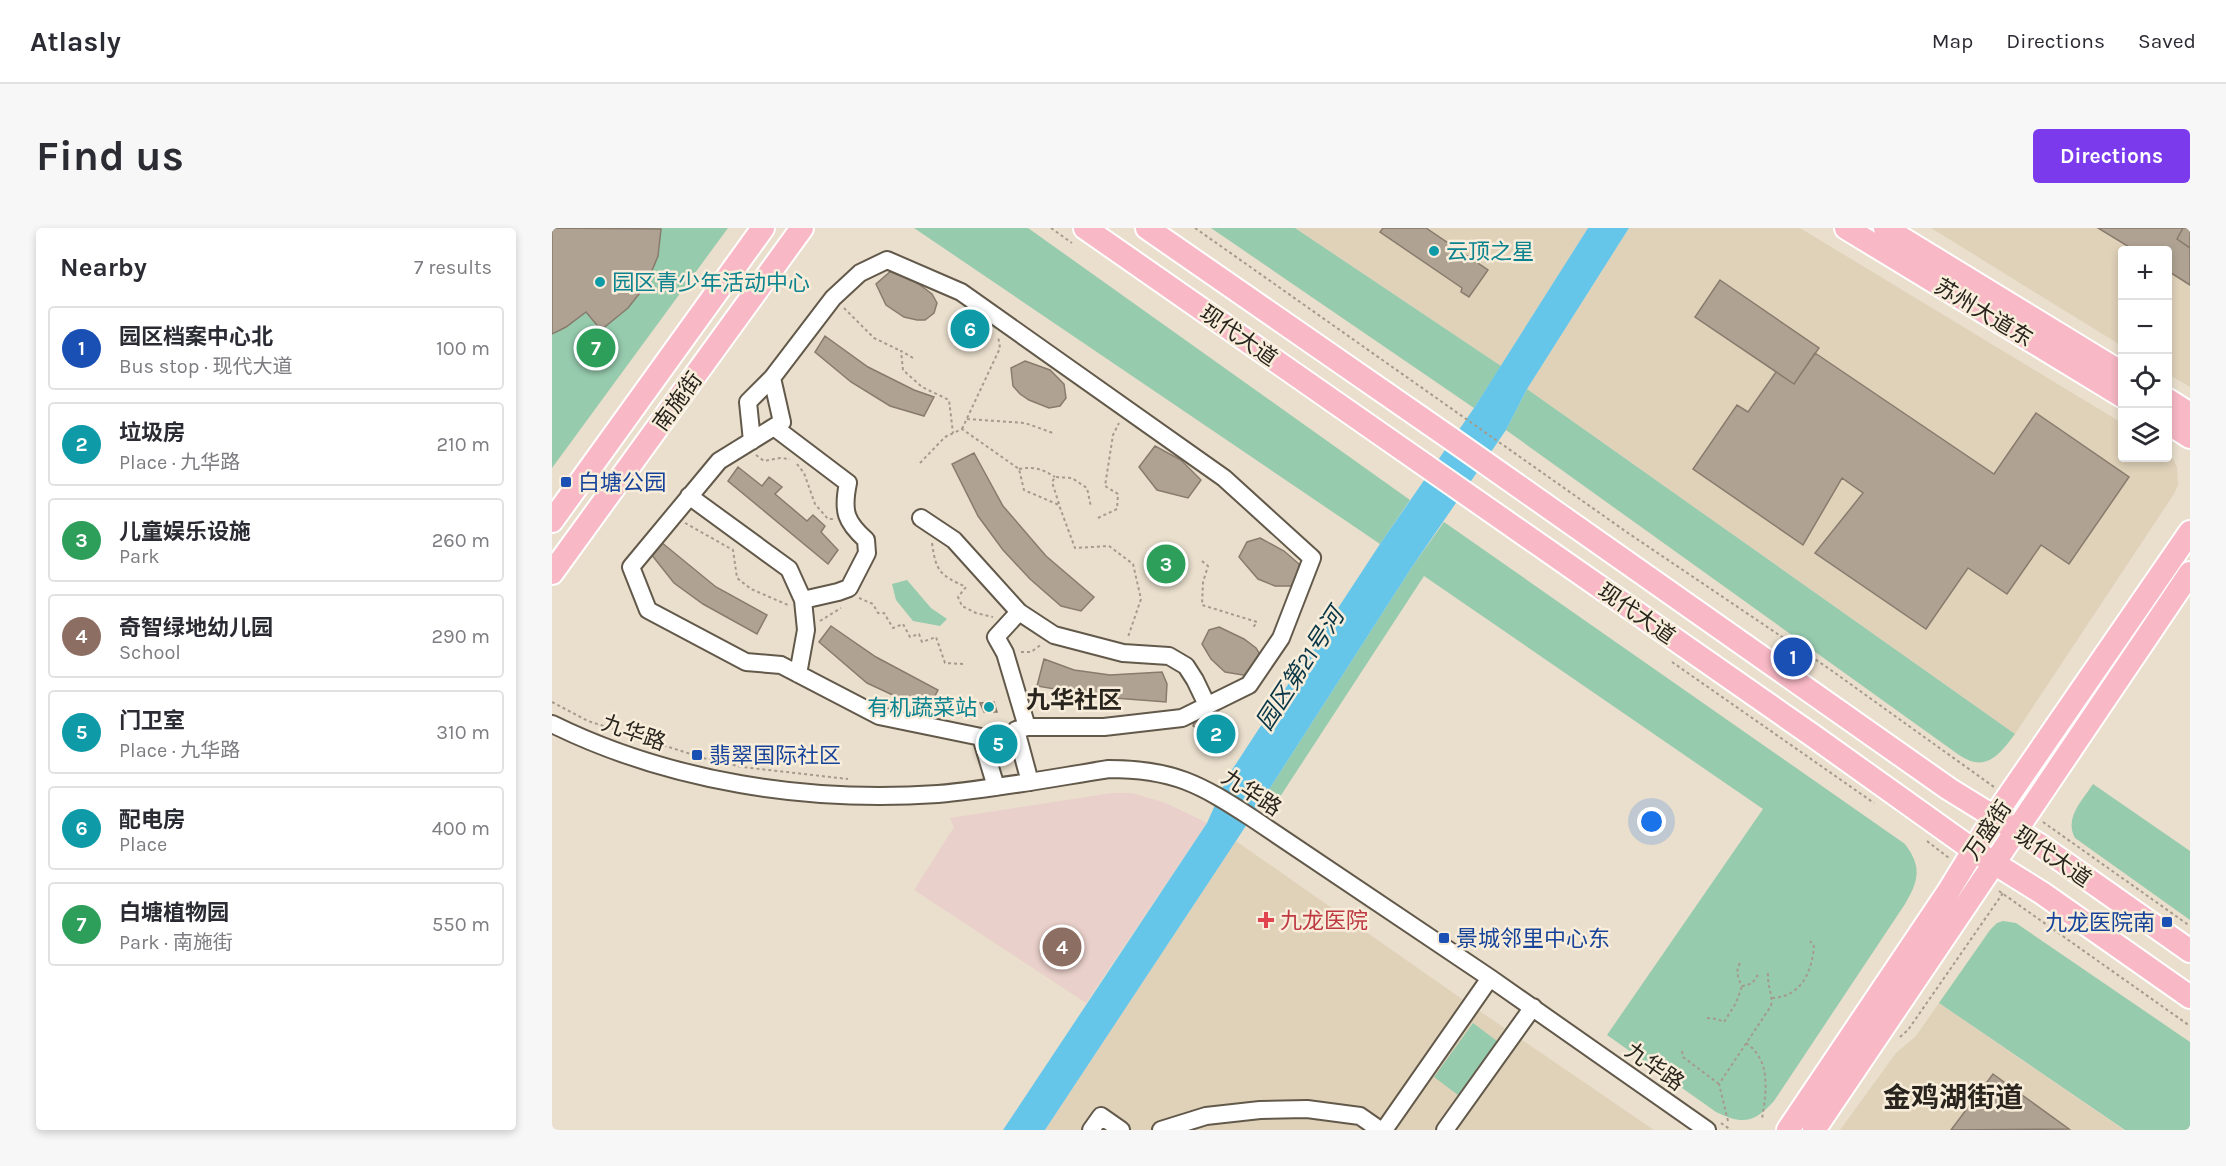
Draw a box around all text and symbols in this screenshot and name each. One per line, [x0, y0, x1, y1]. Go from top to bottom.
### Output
text: Atlasly [30, 25, 121, 58]
text: Map [1932, 29, 1973, 53]
text: Directions [2006, 29, 2105, 53]
text: Saved [2138, 29, 2196, 53]
button: Directions [2033, 129, 2190, 183]
text: Find us [36, 131, 184, 181]
place label: 云顶之星 [1446, 239, 1534, 265]
marker: 云顶之星 [1427, 244, 1441, 258]
map controls [2118, 246, 2172, 462]
button: + [2118, 246, 2172, 300]
text: Nearby [60, 252, 147, 283]
text: 7 results [414, 256, 492, 279]
place label: 园区青少年活动中心 [612, 270, 810, 296]
street label: 苏州大道东 [1930, 273, 2037, 352]
marker: 园区青少年活动中心 [593, 275, 607, 289]
street label: 现代大道 [1195, 300, 1282, 372]
button: − [2118, 300, 2172, 354]
pin: 6 [950, 306, 990, 352]
text: 园区档案中心北 [119, 324, 273, 350]
pin: 7 [576, 326, 615, 370]
text: 1 [78, 337, 85, 360]
text: 100 m [436, 337, 490, 360]
button: locate [2118, 354, 2172, 408]
text: Bus stop · 现代大道 [119, 355, 293, 378]
street label: 南施街 [648, 367, 708, 436]
button: layers [2118, 408, 2172, 462]
text: 垃圾房 [119, 420, 185, 446]
text: 2 [75, 433, 88, 456]
text: 210 m [436, 433, 490, 456]
text: Place · 九华路 [119, 451, 240, 474]
place label: 白塘公园 [578, 470, 666, 496]
marker: 白塘公园 [559, 475, 573, 489]
text: 儿童娱乐设施 [119, 519, 251, 545]
text: 3 [75, 529, 88, 552]
text: 260 m [432, 529, 490, 552]
pin: 3 [1146, 542, 1186, 586]
text: Park [119, 545, 160, 568]
street label: 现代大道 [1593, 578, 1680, 650]
water label: 园区第21号河 [1250, 599, 1352, 735]
text: 奇智绿地幼儿园 [119, 615, 273, 641]
text: 4 [76, 625, 87, 648]
text: 290 m [431, 625, 490, 648]
pin: 1 [1774, 634, 1812, 680]
text: School [119, 641, 181, 664]
district label: 九华社区 [1026, 686, 1122, 714]
place label: 有机蔬菜站 [867, 695, 977, 721]
marker: 有机蔬菜站 [982, 700, 996, 714]
text: 门卫室 [119, 708, 185, 734]
street label: 九华路 [598, 710, 669, 756]
pin: 2 [1196, 712, 1236, 756]
text: 5 [76, 721, 87, 744]
text: 310 m [436, 721, 490, 744]
pin: 5 [978, 722, 1018, 766]
text: Place · 九华路 [119, 739, 240, 762]
place label: 翡翠国际社区 [709, 743, 841, 769]
marker: 翡翠国际社区 [690, 748, 704, 762]
street label: 九华路 [1217, 764, 1286, 822]
street label: 万盛街 [1959, 796, 2017, 865]
text: 配电房 [119, 807, 185, 833]
your location [1637, 807, 1666, 836]
text: 6 [75, 817, 88, 840]
text: 400 m [432, 817, 490, 840]
street label: 现代大道 [2009, 821, 2096, 893]
text: Place [119, 833, 167, 856]
text: 白塘植物园 [119, 900, 229, 926]
place label: 九龙医院 [1280, 908, 1368, 934]
place label: 九龙医院南 [2045, 910, 2155, 936]
marker: 九龙医院 [1257, 911, 1275, 929]
text: 7 [77, 913, 86, 936]
text: 550 m [432, 913, 490, 936]
marker: 九龙医院南 [2160, 915, 2174, 929]
pin: 4 [1042, 924, 1082, 970]
place label: 景城邻里中心东 [1456, 926, 1610, 952]
text: Park · 南施街 [119, 931, 233, 954]
marker: 景城邻里中心东 [1437, 931, 1451, 945]
street label: 九华路 [1620, 1037, 1689, 1096]
district label: 金鸡湖街道 [1883, 1081, 2023, 1114]

